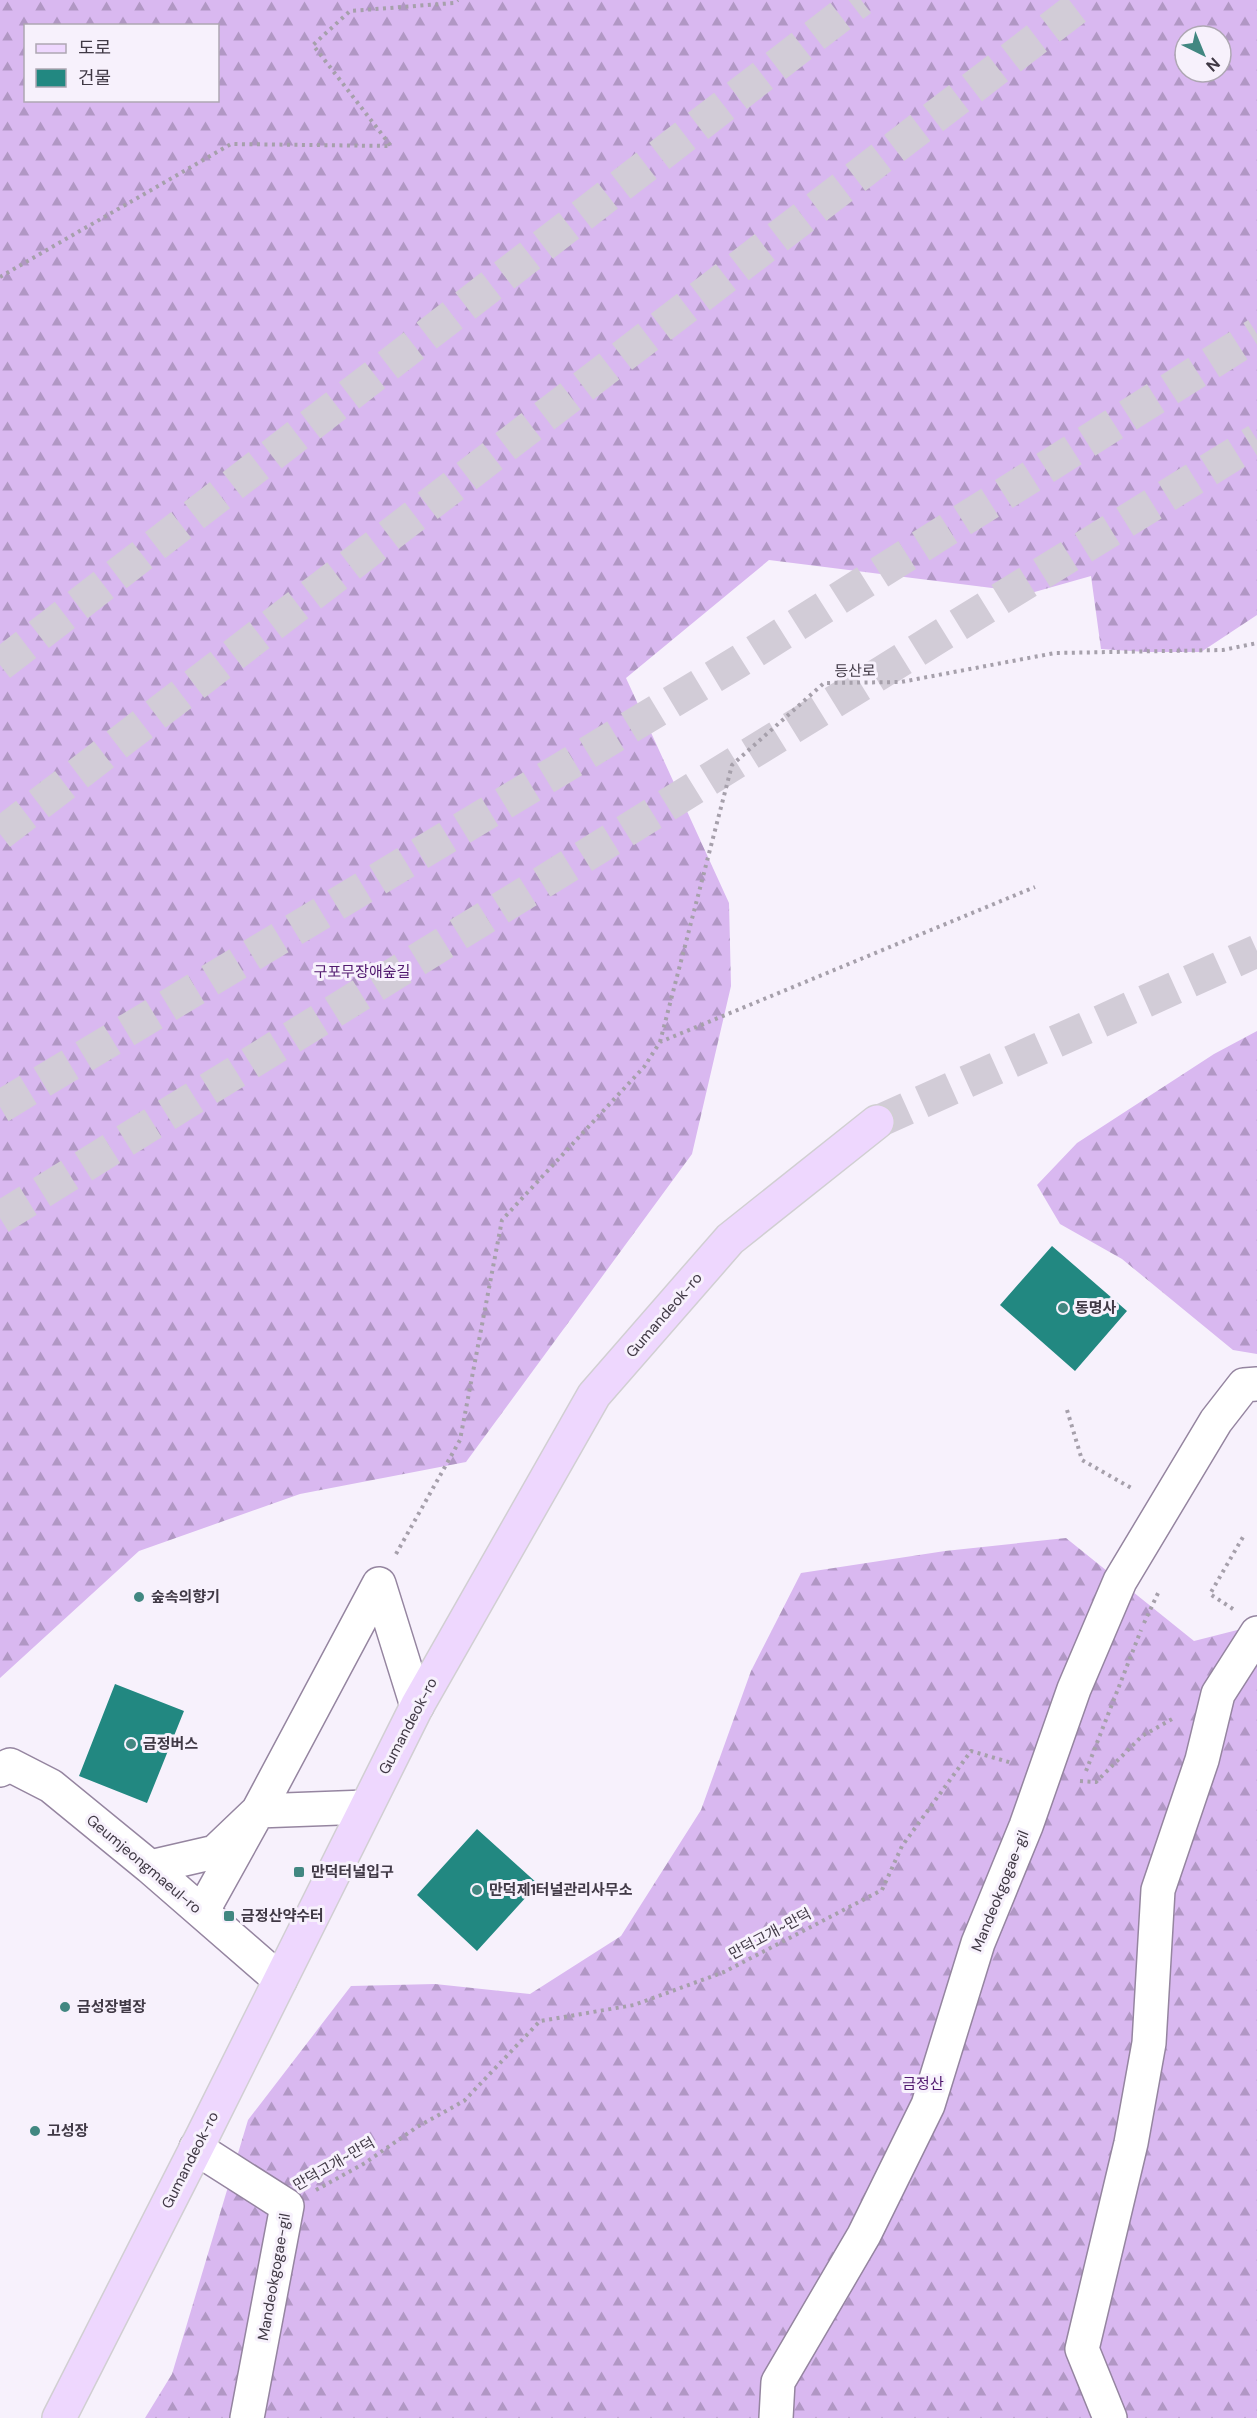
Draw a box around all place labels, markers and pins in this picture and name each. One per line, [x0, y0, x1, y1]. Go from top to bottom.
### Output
place label: 동명사 [1075, 1298, 1117, 1318]
marker: 동명사 [1056, 1301, 1070, 1315]
place label: 숲속의향기 [151, 1587, 220, 1607]
marker: 숲속의향기 [132, 1590, 146, 1604]
place label: 금정버스 [143, 1734, 198, 1754]
marker: 금정버스 [124, 1737, 138, 1751]
place label: 만덕터널입구 [311, 1862, 394, 1882]
marker: 만덕터널입구 [292, 1865, 306, 1879]
place label: 만덕제1터널관리사무소 [489, 1880, 633, 1900]
marker: 만덕제1터널관리사무소 [470, 1883, 484, 1897]
place label: 금정산약수터 [241, 1906, 324, 1926]
marker: 금정산약수터 [222, 1909, 236, 1923]
place label: 금성장별장 [77, 1997, 146, 2017]
marker: 금성장별장 [58, 2000, 72, 2014]
place label: 고성장 [47, 2121, 89, 2141]
marker: 고성장 [28, 2124, 42, 2138]

